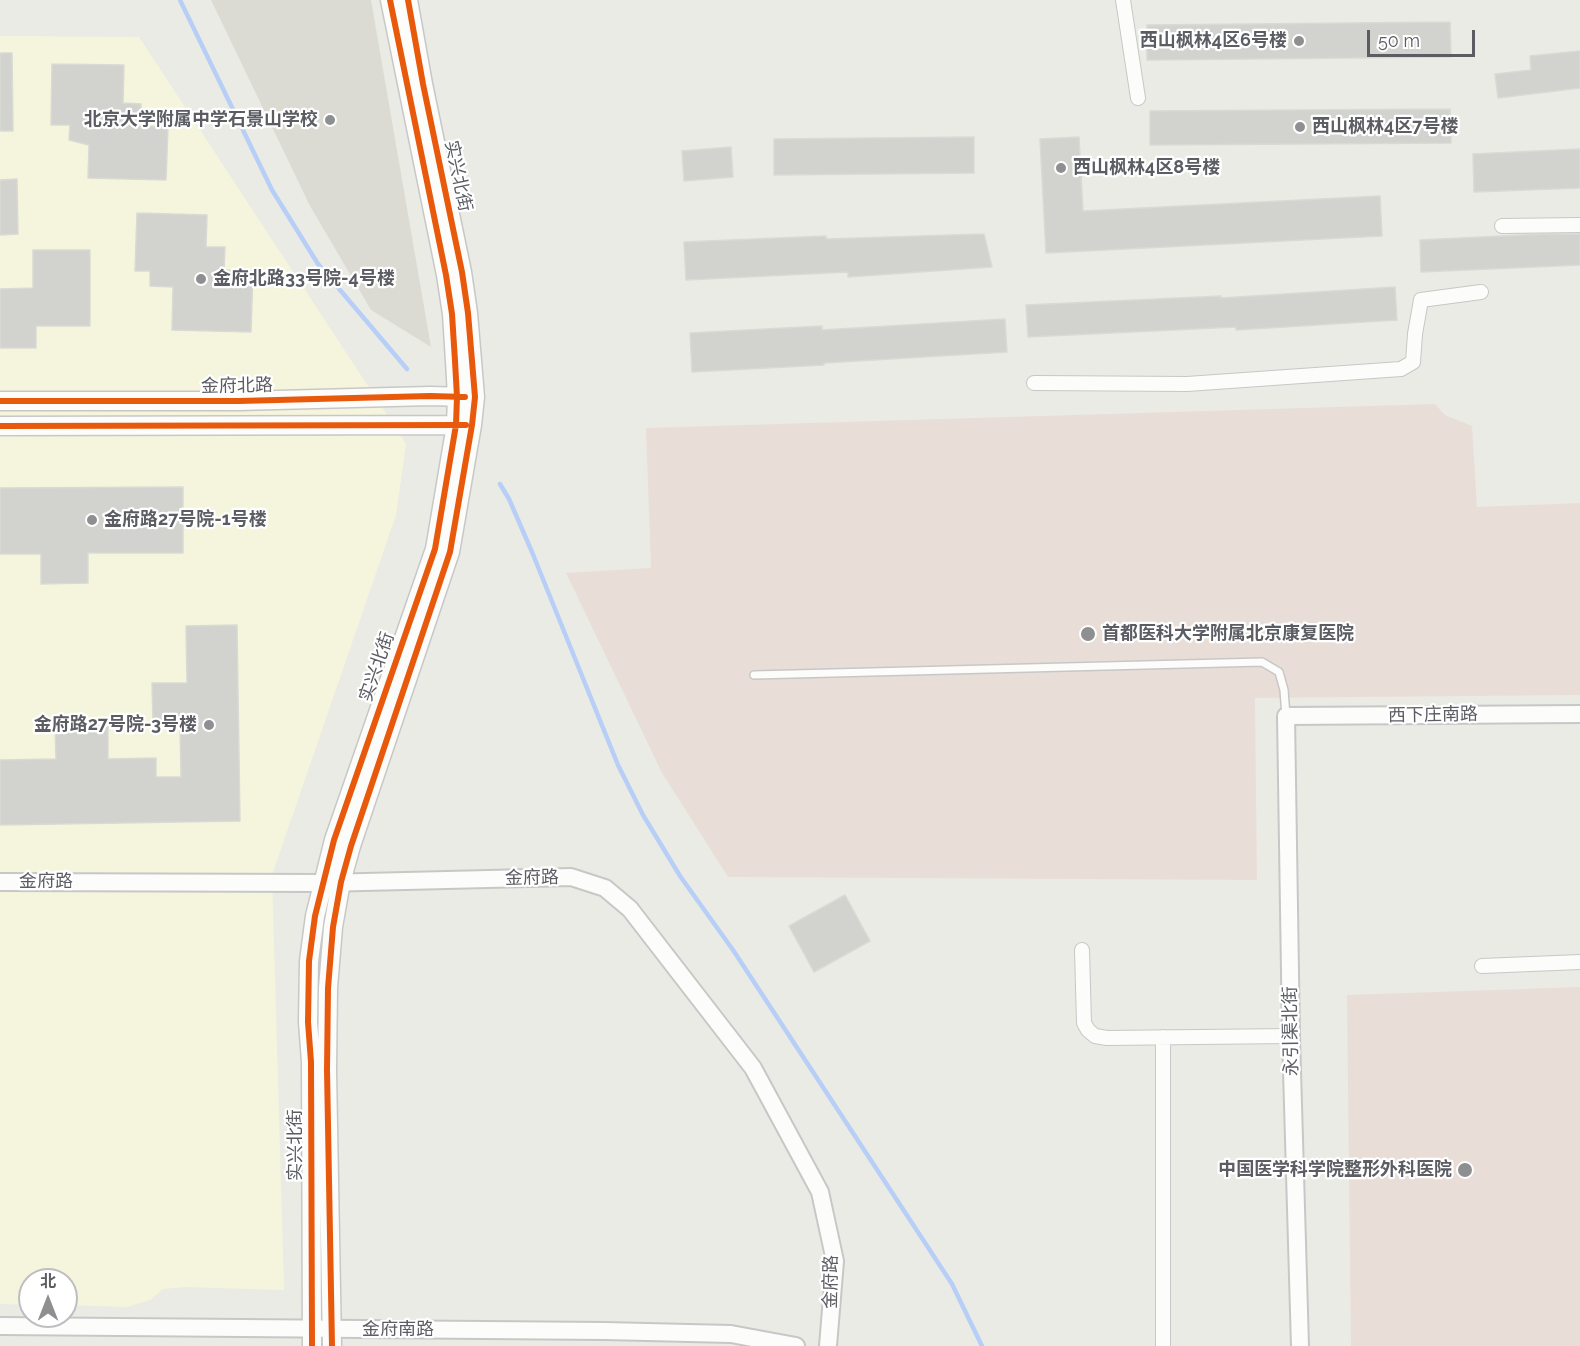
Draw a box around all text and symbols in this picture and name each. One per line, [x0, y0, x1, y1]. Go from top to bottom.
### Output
scale bar [1370, 18, 1478, 56]
place label: 西山枫林4区6号楼 [1140, 30, 1287, 52]
text: 50 m [1378, 30, 1420, 51]
marker: 西山枫林4区6号楼 [1292, 34, 1306, 48]
place label: 北京大学附属中学石景山学校 [84, 109, 318, 131]
marker: 北京大学附属中学石景山学校 [323, 113, 337, 127]
place label: 西山枫林4区7号楼 [1312, 116, 1458, 138]
marker: 西山枫林4区7号楼 [1293, 120, 1307, 134]
street label: 实兴北街 [440, 139, 476, 213]
place label: 西山枫林4区8号楼 [1073, 157, 1220, 179]
marker: 西山枫林4区8号楼 [1054, 161, 1068, 175]
place label: 金府北路33号院-4号楼 [213, 268, 395, 290]
marker: 金府北路33号院-4号楼 [194, 272, 208, 286]
street label: 金府北路 [201, 375, 273, 397]
place label: 金府路27号院-1号楼 [104, 509, 267, 531]
marker: 金府路27号院-1号楼 [85, 513, 99, 527]
place label: 首都医科大学附属北京康复医院 [1102, 623, 1354, 645]
marker: 首都医科大学附属北京康复医院 [1079, 625, 1097, 643]
street label: 实兴北街 [355, 629, 399, 705]
street label: 西下庄南路 [1388, 703, 1478, 727]
place label: 金府路27号院-3号楼 [34, 714, 197, 736]
marker: 金府路27号院-3号楼 [202, 718, 216, 732]
street label: 金府路 [505, 867, 559, 889]
street label: 金府路 [19, 871, 73, 893]
street label: 永引渠北街 [1279, 986, 1303, 1076]
street label: 实兴北街 [285, 1109, 307, 1181]
place label: 中国医学科学院整形外科医院 [1218, 1159, 1452, 1181]
marker: 中国医学科学院整形外科医院 [1456, 1161, 1474, 1179]
street label: 金府路 [820, 1255, 842, 1309]
north arrow [18, 1268, 78, 1328]
text: 北 [40, 1272, 56, 1291]
street label: 金府南路 [362, 1319, 434, 1341]

